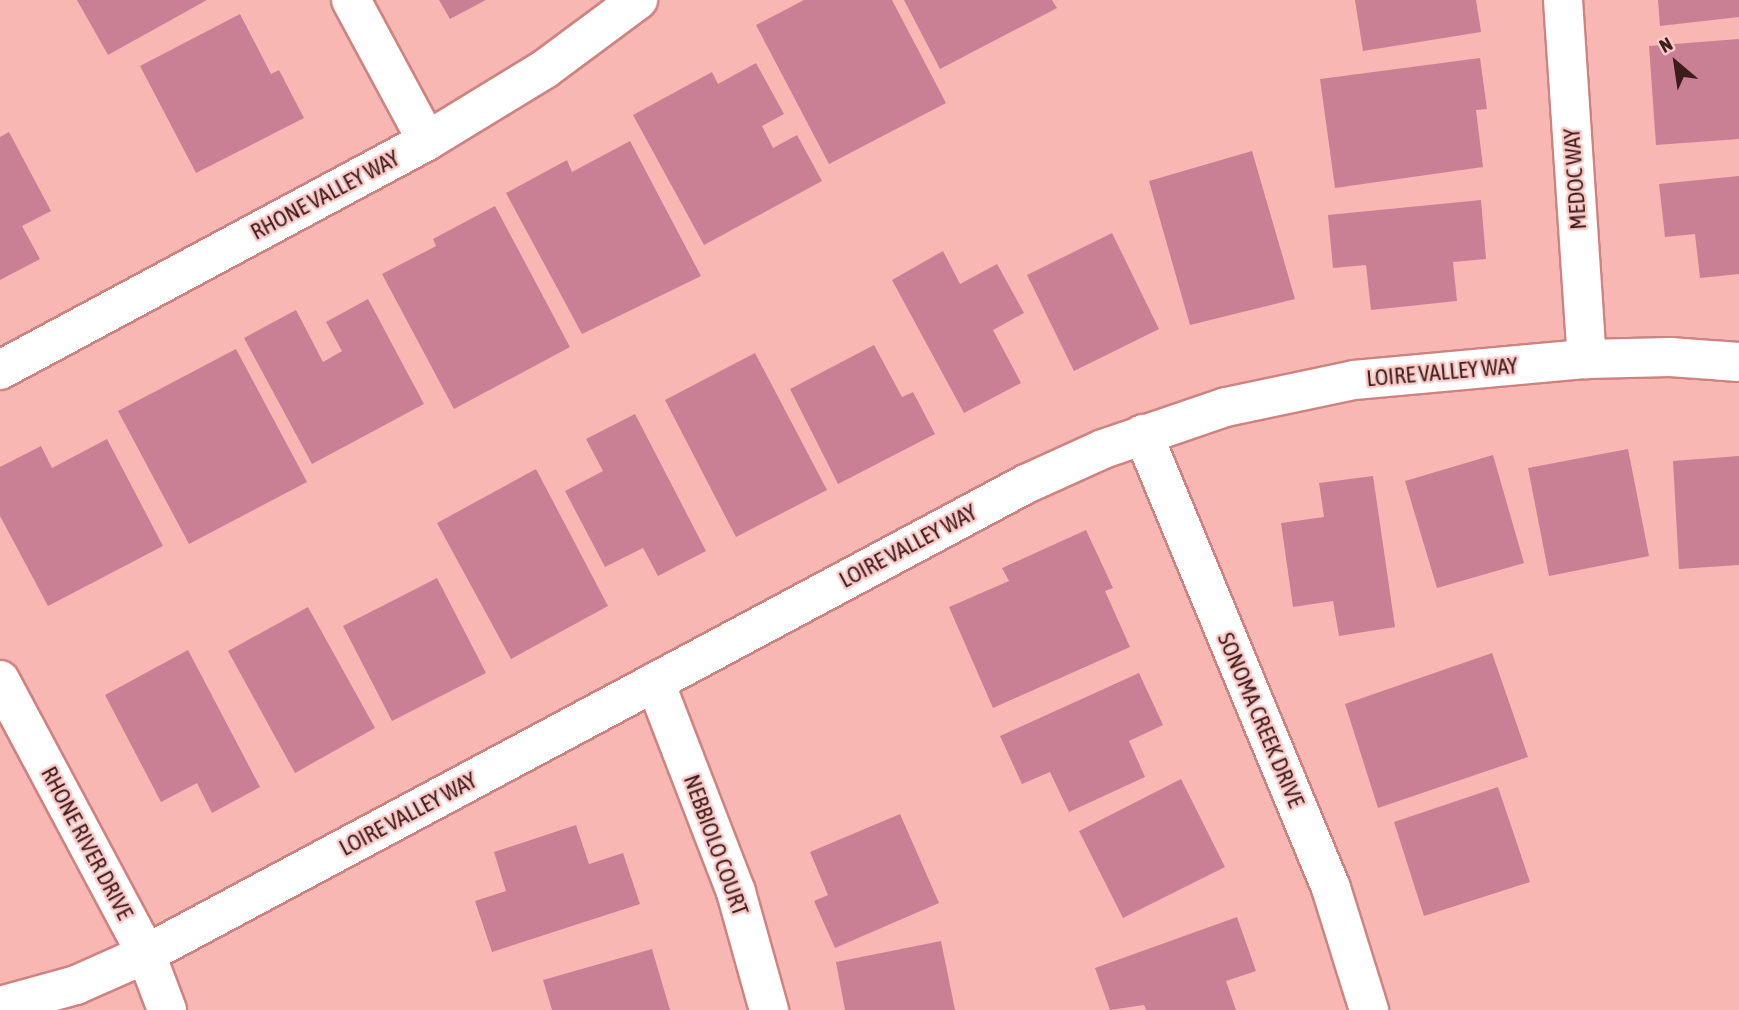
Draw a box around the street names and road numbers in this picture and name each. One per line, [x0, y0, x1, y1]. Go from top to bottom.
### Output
street label: MEDOC WAY [1558, 127, 1592, 231]
street label: RHONE VALLEY WAY [246, 144, 404, 246]
street label: LOIRE VALLEY WAY [1365, 352, 1519, 392]
street label: LOIRE VALLEY WAY [834, 498, 982, 594]
street label: SONOMA CREEK DRIVE [1212, 628, 1310, 812]
street label: RHONE RIVER DRIVE [35, 762, 139, 924]
street label: LOIRE VALLEY WAY [334, 766, 482, 862]
street label: NEBBIOLO COURT [678, 771, 754, 919]

